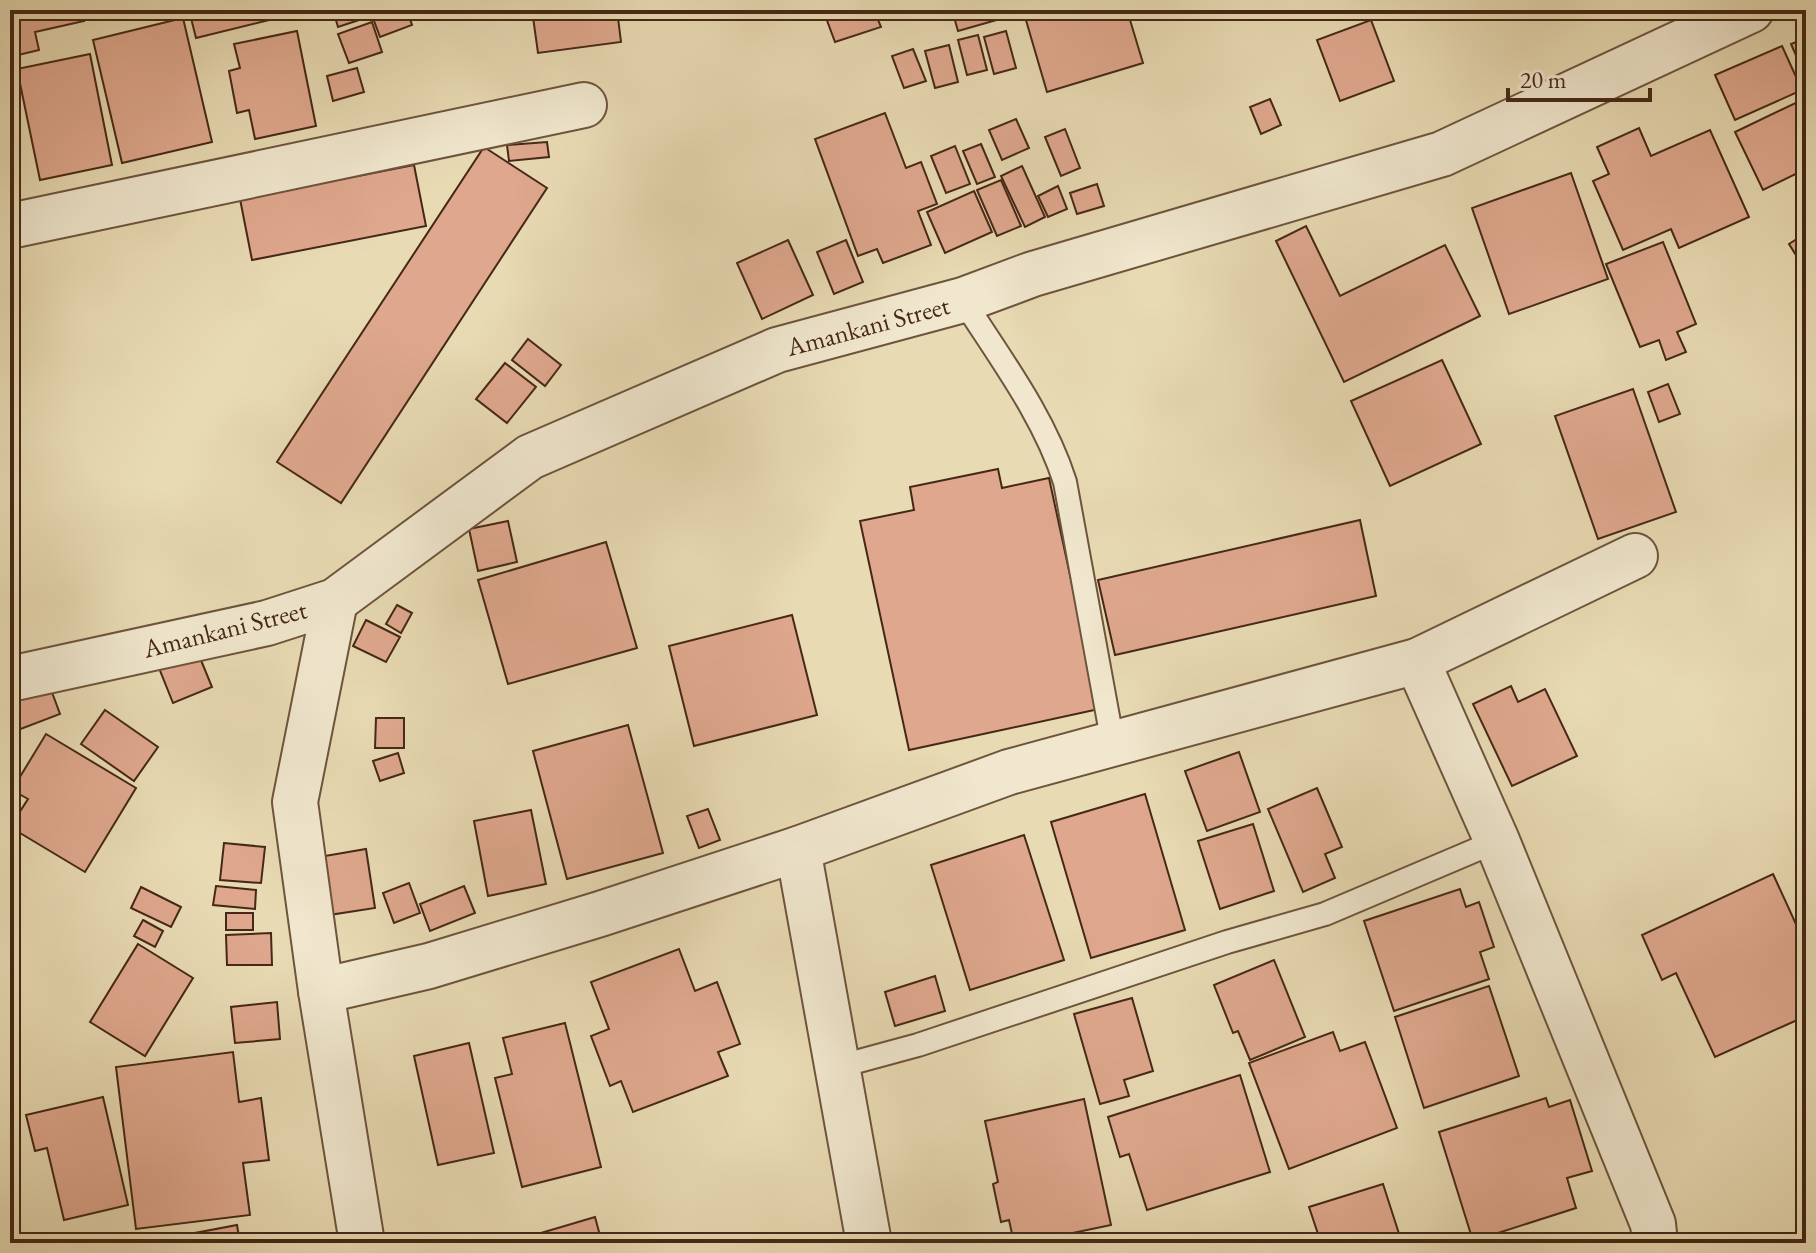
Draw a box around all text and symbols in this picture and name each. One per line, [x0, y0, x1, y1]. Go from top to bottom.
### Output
scale bar [1508, 52, 1650, 102]
text: 20 m [1520, 64, 1567, 95]
street label: Amankani Street [782, 288, 953, 364]
street label: Amankani Street [139, 592, 310, 666]

